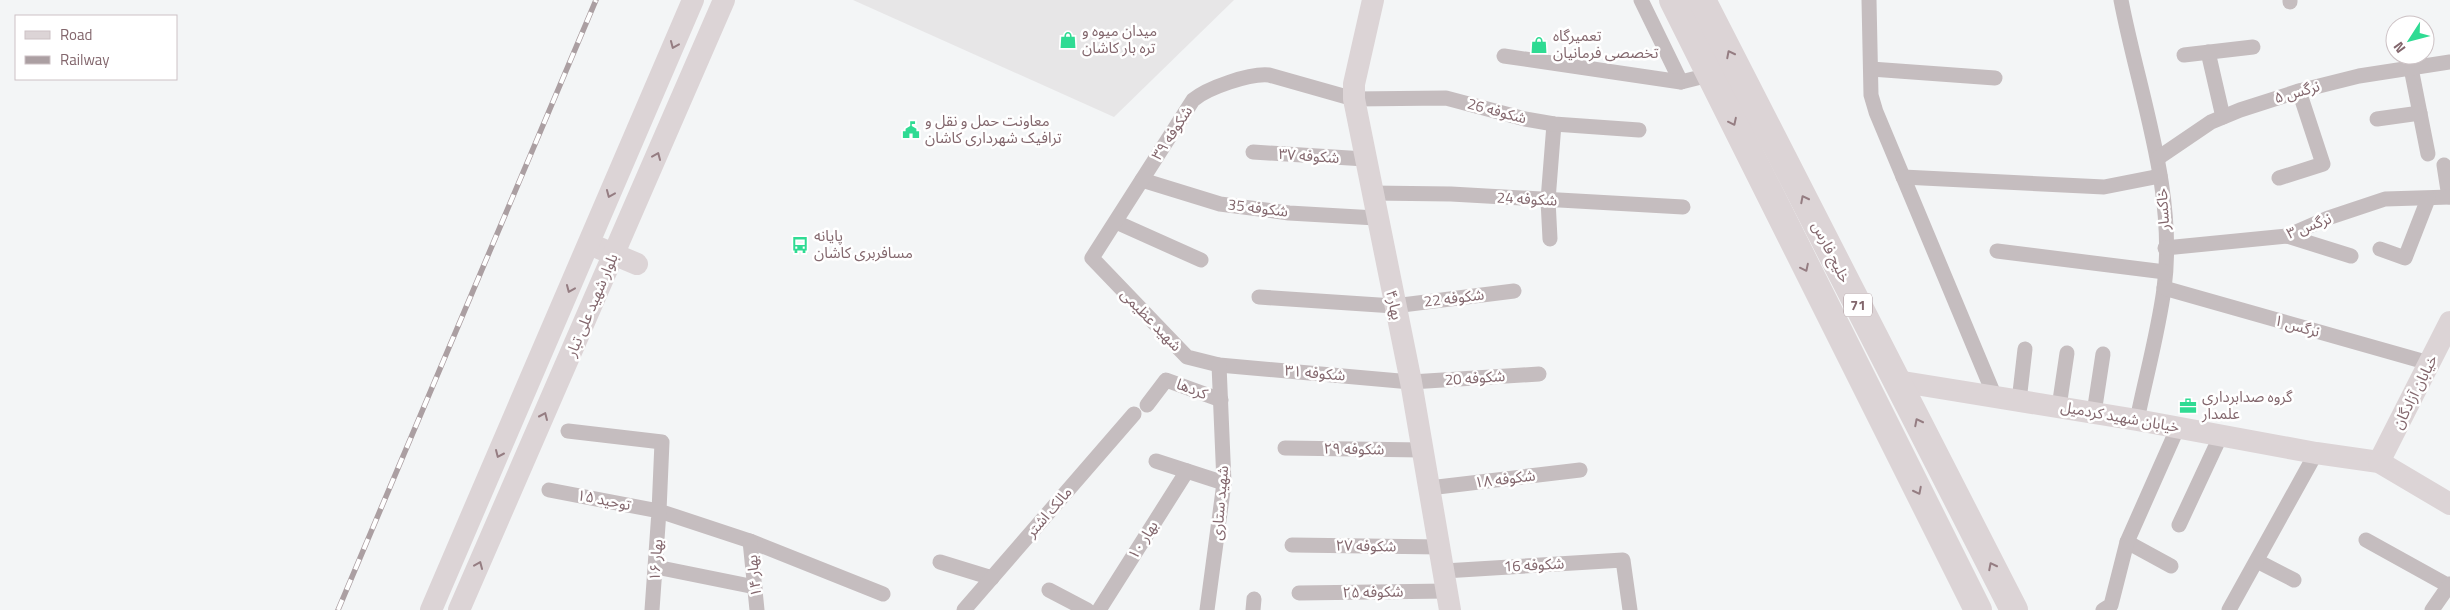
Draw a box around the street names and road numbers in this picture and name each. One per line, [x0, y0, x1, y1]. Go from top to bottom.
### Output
street label: نرگس ۵ [2271, 74, 2322, 109]
street label: شکوفه 26 [1465, 92, 1530, 130]
street label: شکوفه ۳۹ [1145, 101, 1198, 165]
street label: شکوفه ۳۷ [1278, 142, 1340, 169]
street label: شکوفه 24 [1496, 185, 1558, 212]
street label: خاکسار [2150, 187, 2176, 232]
street label: شکوفه 35 [1227, 192, 1290, 223]
street label: نرگس ۳ [2283, 206, 2335, 245]
street label: خلیج فارس [1805, 217, 1857, 287]
street label: بلوار شهید علی تبار [559, 250, 624, 361]
street label: شکوفه 22 [1422, 282, 1486, 313]
street label: شهید عظیمی [1115, 283, 1187, 356]
street label: بهار۴ [1380, 288, 1409, 322]
road number: 71 [1844, 294, 1872, 316]
street label: نرگس ۱ [2272, 308, 2323, 343]
street label: خیابان آزادگان [2386, 350, 2443, 433]
street label: شکوفه ۳۱ [1284, 358, 1347, 387]
street label: شکوفه 20 [1444, 364, 1506, 391]
street label: کردها [1173, 372, 1212, 405]
street label: خیابان شهید کردمیل [2059, 395, 2181, 438]
street label: شکوفه ۲۹ [1323, 436, 1385, 461]
street label: شکوفه ۱۸ [1473, 463, 1537, 494]
street label: شهید ستاری [1205, 464, 1234, 541]
street label: مالک اشتر [1019, 481, 1077, 543]
street label: توحید ۱۵ [575, 483, 633, 516]
street label: بهار ۱۰ [1122, 516, 1163, 564]
street label: شکوفه ۲۷ [1335, 533, 1397, 558]
street label: بهار ۱۶ [643, 538, 668, 582]
street label: شکوفه 16 [1503, 551, 1565, 578]
street label: بهار ۱۴ [740, 554, 767, 598]
street label: شکوفه ۲۵ [1342, 579, 1404, 604]

